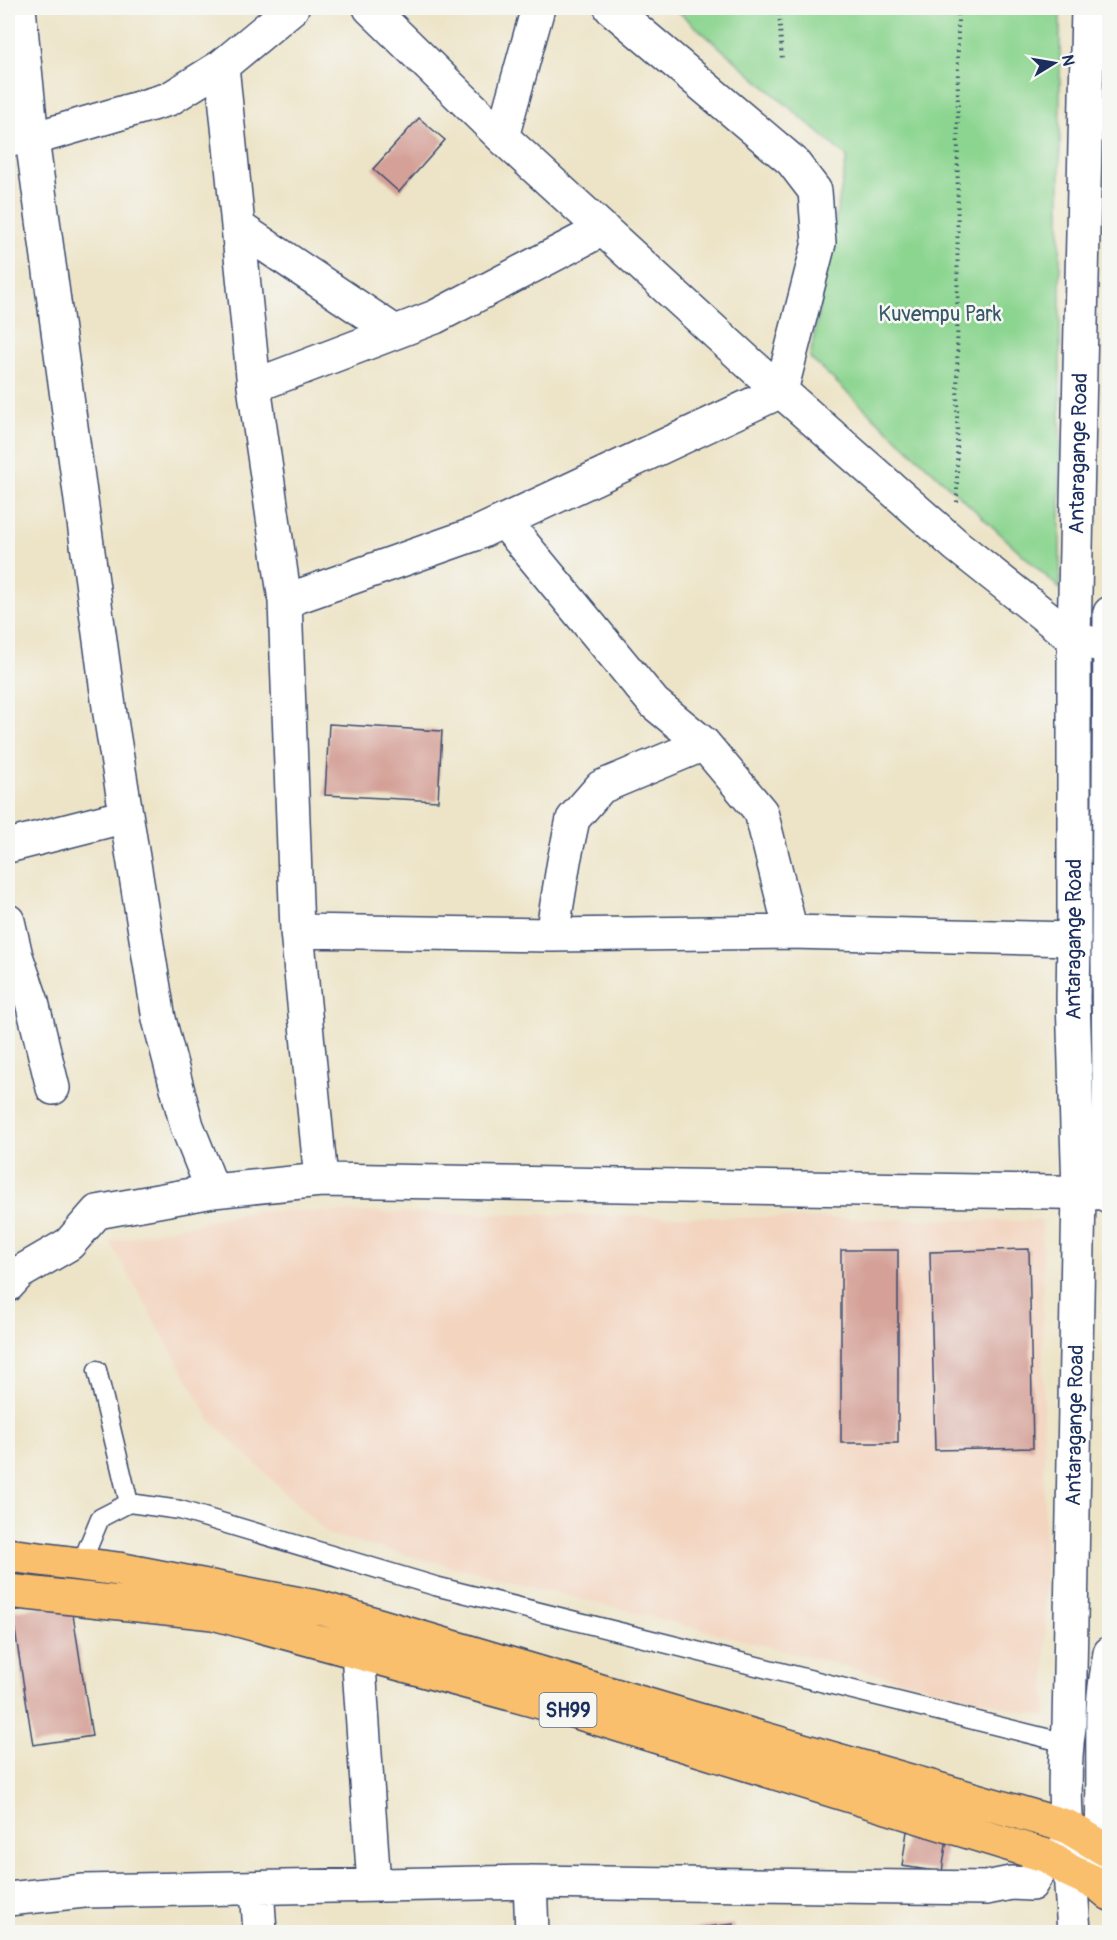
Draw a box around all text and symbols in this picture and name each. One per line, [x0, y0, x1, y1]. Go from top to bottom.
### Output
north arrow [1024, 33, 1084, 93]
text: N [1057, 53, 1079, 68]
park label: Kuvempu Park [878, 301, 1002, 328]
street label: Antaragange Road [1063, 373, 1093, 535]
street label: Antaragange Road [1059, 859, 1088, 1021]
street label: Antaragange Road [1060, 1344, 1090, 1506]
road number: SH99 [540, 1693, 596, 1727]

